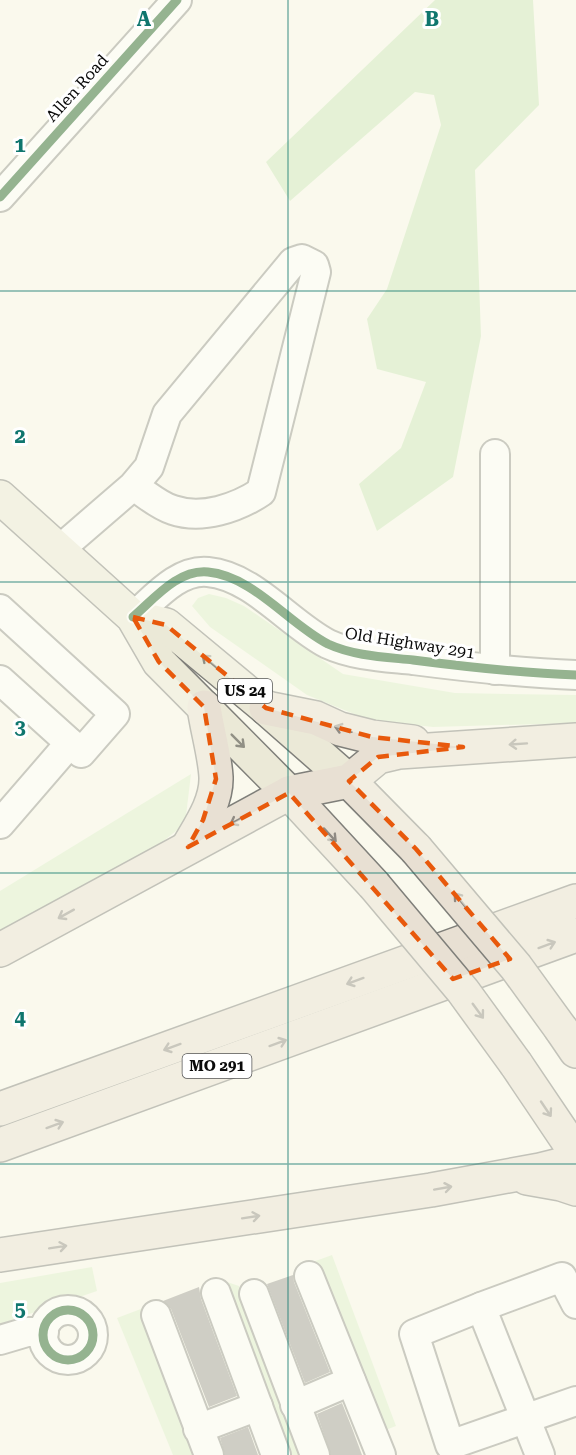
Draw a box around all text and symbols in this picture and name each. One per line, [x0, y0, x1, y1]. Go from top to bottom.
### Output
text: A [137, 7, 152, 31]
text: B [425, 7, 439, 31]
street label: Allen Road [42, 51, 112, 125]
text: 1 [14, 133, 26, 157]
text: 2 [14, 424, 26, 448]
street label: Old Highway 291 [344, 623, 476, 663]
one-way arrow [202, 654, 217, 668]
road number: US 24 [218, 679, 272, 703]
text: 3 [14, 715, 26, 739]
one-way arrow [334, 723, 353, 734]
one-way arrow [230, 733, 245, 748]
one-way arrow [508, 738, 528, 749]
one-way arrow [229, 815, 247, 826]
one-way arrow [322, 828, 337, 843]
one-way arrow [453, 892, 466, 908]
one-way arrow [58, 908, 75, 920]
one-way arrow [537, 939, 556, 950]
one-way arrow [346, 976, 365, 987]
one-way arrow [472, 1003, 484, 1019]
text: 4 [14, 1006, 26, 1030]
one-way arrow [268, 1037, 287, 1048]
one-way arrow [163, 1042, 182, 1053]
road number: MO 291 [182, 1054, 252, 1078]
one-way arrow [540, 1100, 552, 1116]
one-way arrow [45, 1118, 64, 1129]
one-way arrow [433, 1182, 453, 1193]
one-way arrow [240, 1212, 260, 1223]
one-way arrow [47, 1241, 67, 1252]
text: 5 [14, 1297, 26, 1321]

